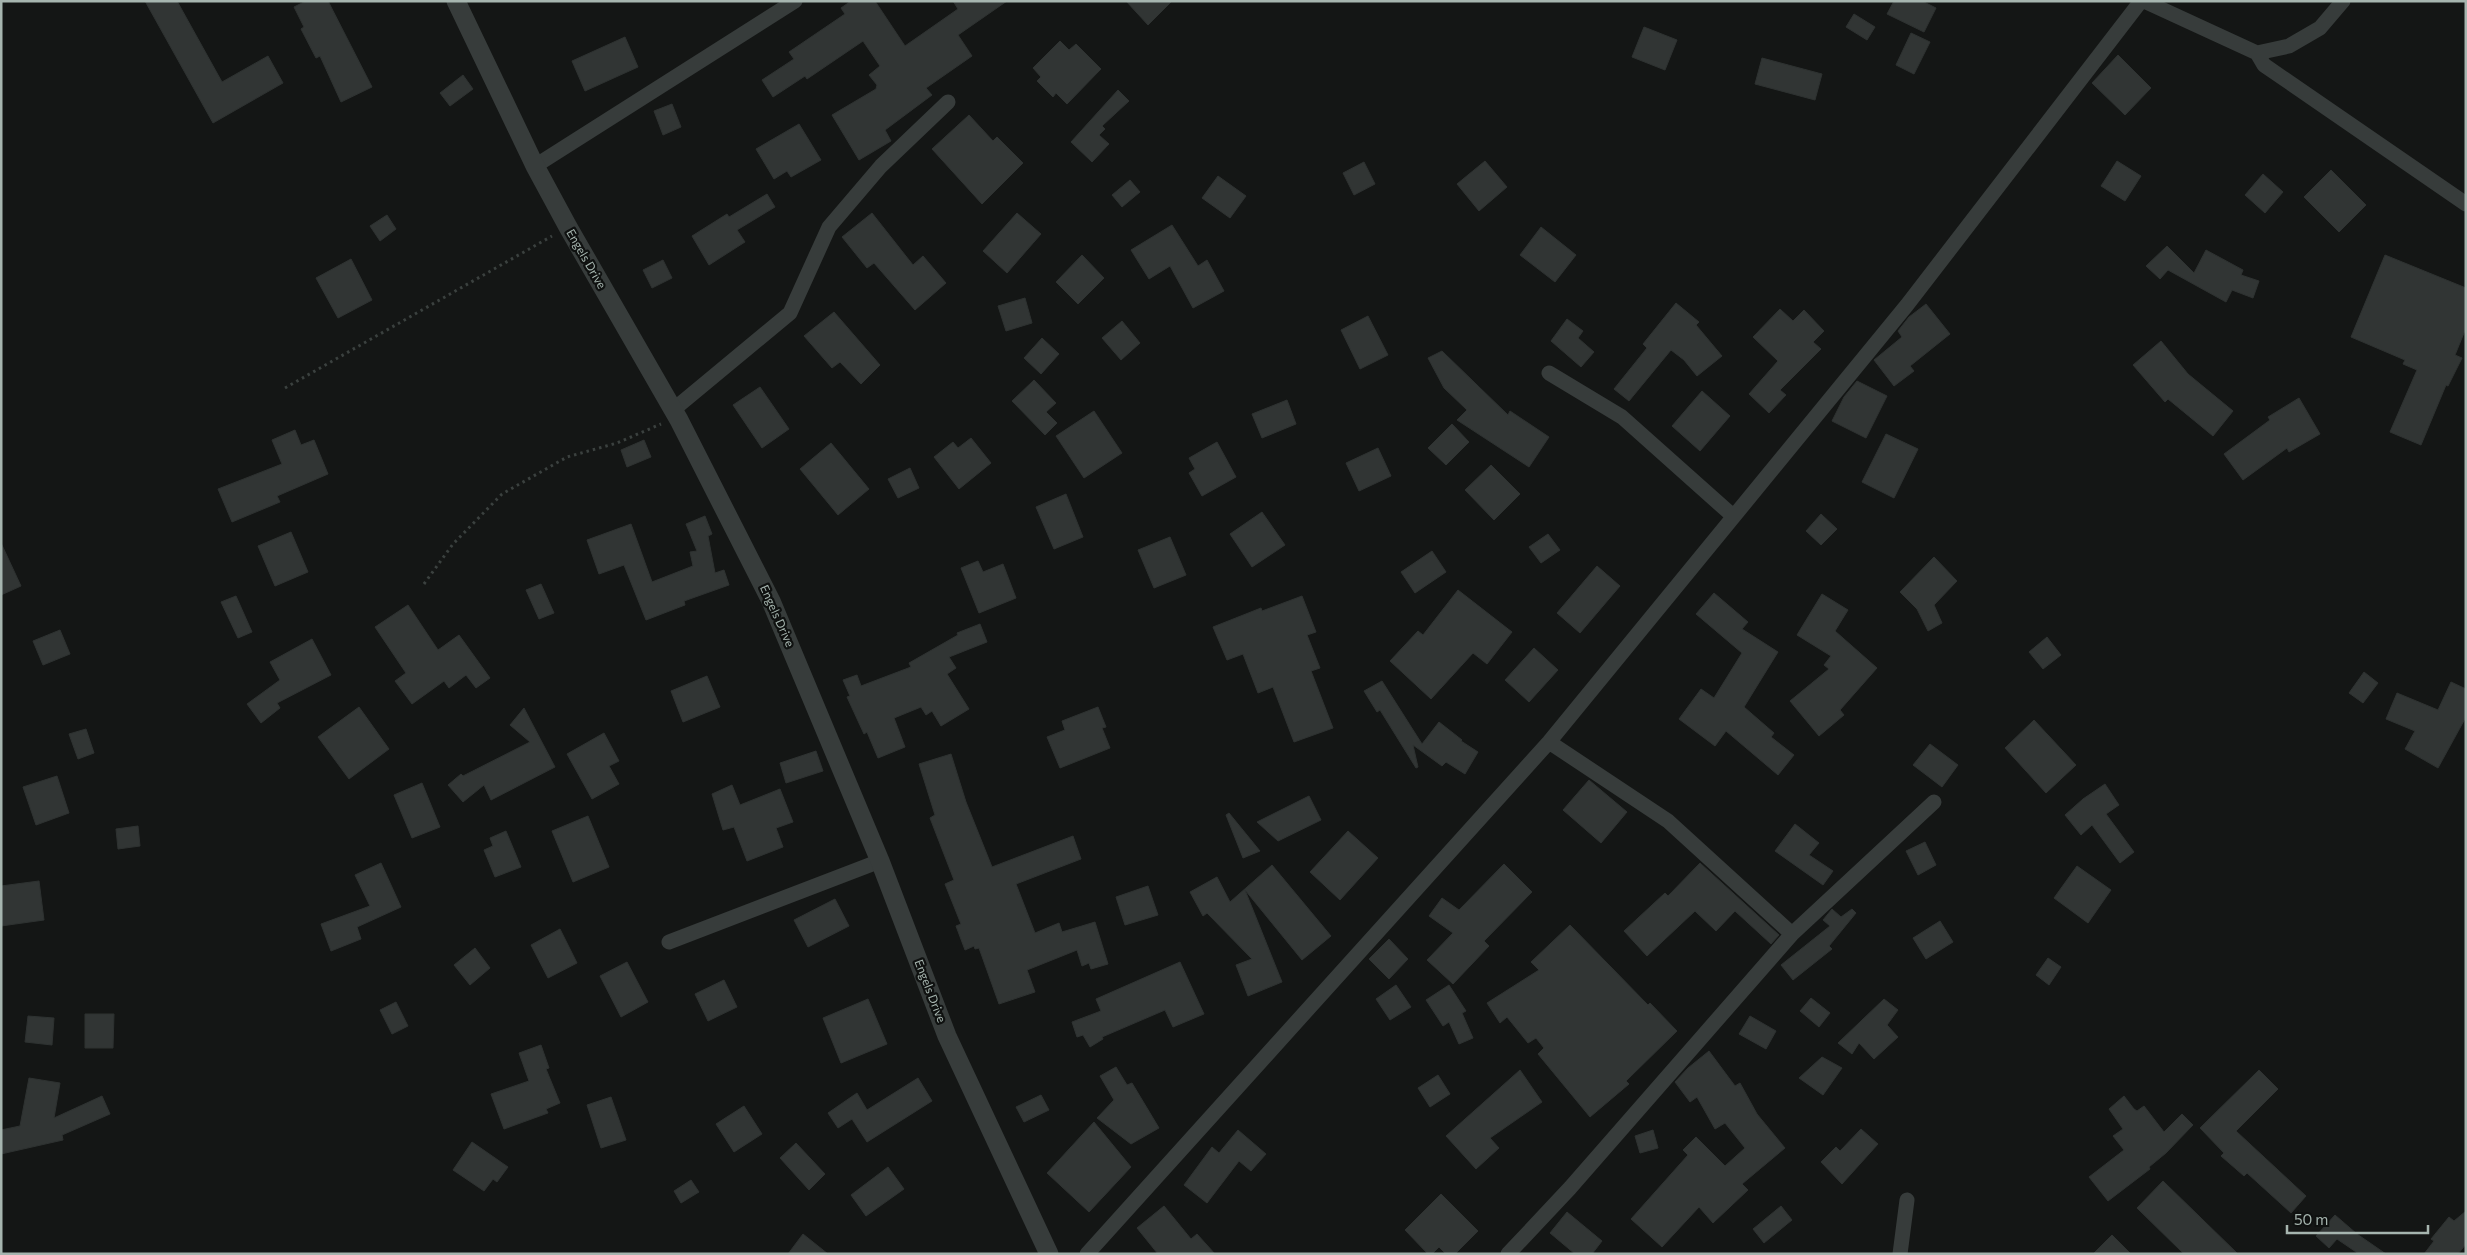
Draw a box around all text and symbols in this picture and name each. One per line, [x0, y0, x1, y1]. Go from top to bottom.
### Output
street label: Engels Drive [564, 226, 610, 291]
street label: Engels Drive [758, 582, 798, 649]
street label: Engels Drive [912, 957, 949, 1024]
scale bar [2287, 1202, 2428, 1234]
text: 50 m [2294, 1210, 2328, 1228]

